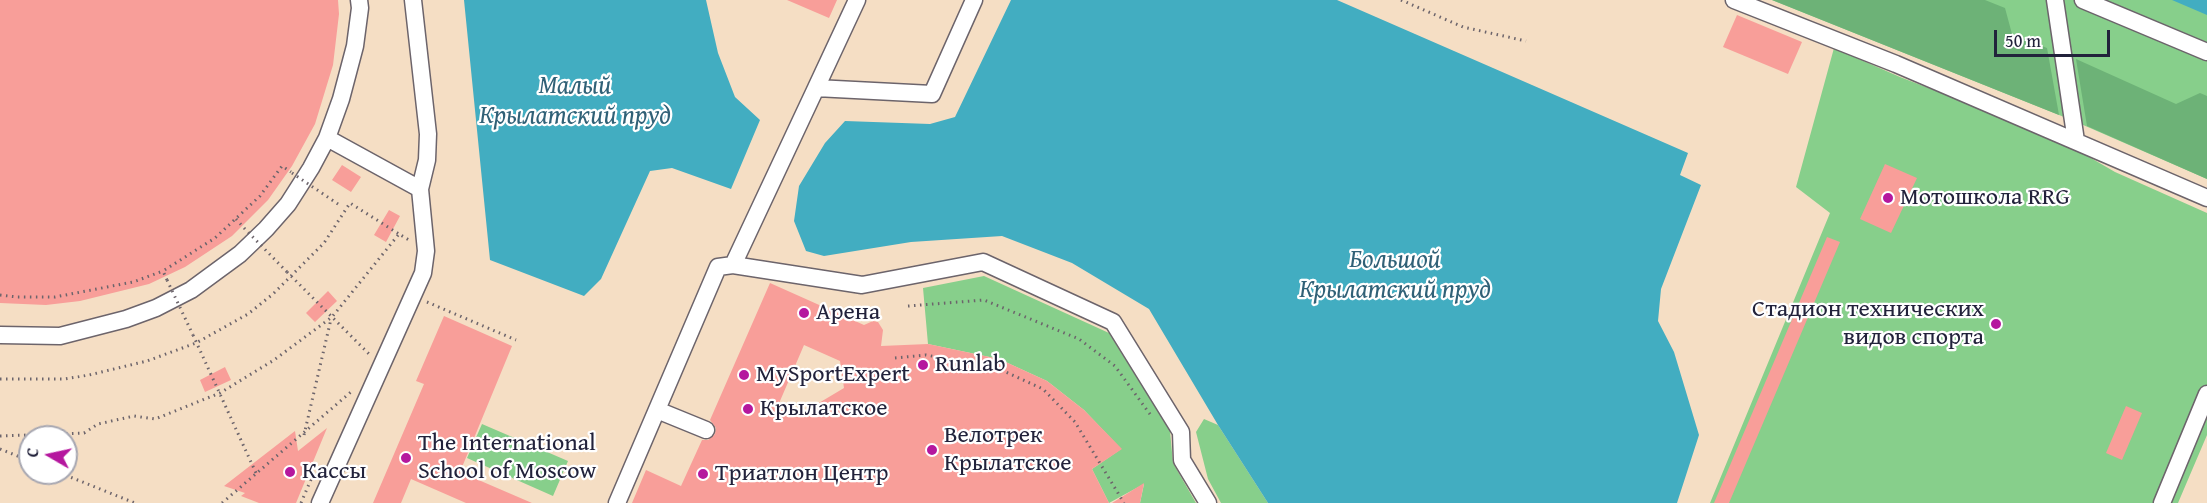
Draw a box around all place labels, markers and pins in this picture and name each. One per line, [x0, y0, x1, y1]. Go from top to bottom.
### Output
place label: Мотошкола RRG [1900, 184, 2070, 212]
marker: Мотошкола RRG [1881, 191, 1895, 205]
place label: Стадион технических видов спорта [1752, 296, 1984, 352]
place label: Арена [816, 299, 880, 327]
marker: Арена [797, 306, 811, 320]
marker: Стадион технических видов спорта [1989, 317, 2003, 331]
place label: Runlab [935, 351, 1006, 379]
marker: Runlab [916, 358, 930, 372]
place label: MySportExpert [756, 361, 910, 389]
marker: MySportExpert [737, 368, 751, 382]
place label: Крылатское [760, 395, 887, 423]
marker: Крылатское [741, 402, 755, 416]
place label: Велотрек Крылатское [944, 422, 1071, 478]
place label: The International School of Moscow [418, 430, 596, 486]
marker: Велотрек Крылатское [925, 443, 939, 457]
marker: The International School of Moscow [399, 451, 413, 465]
place label: Кассы [302, 458, 366, 486]
place label: Триатлон Центр [715, 460, 889, 488]
marker: Кассы [283, 465, 297, 479]
marker: Триатлон Центр [696, 467, 710, 481]

